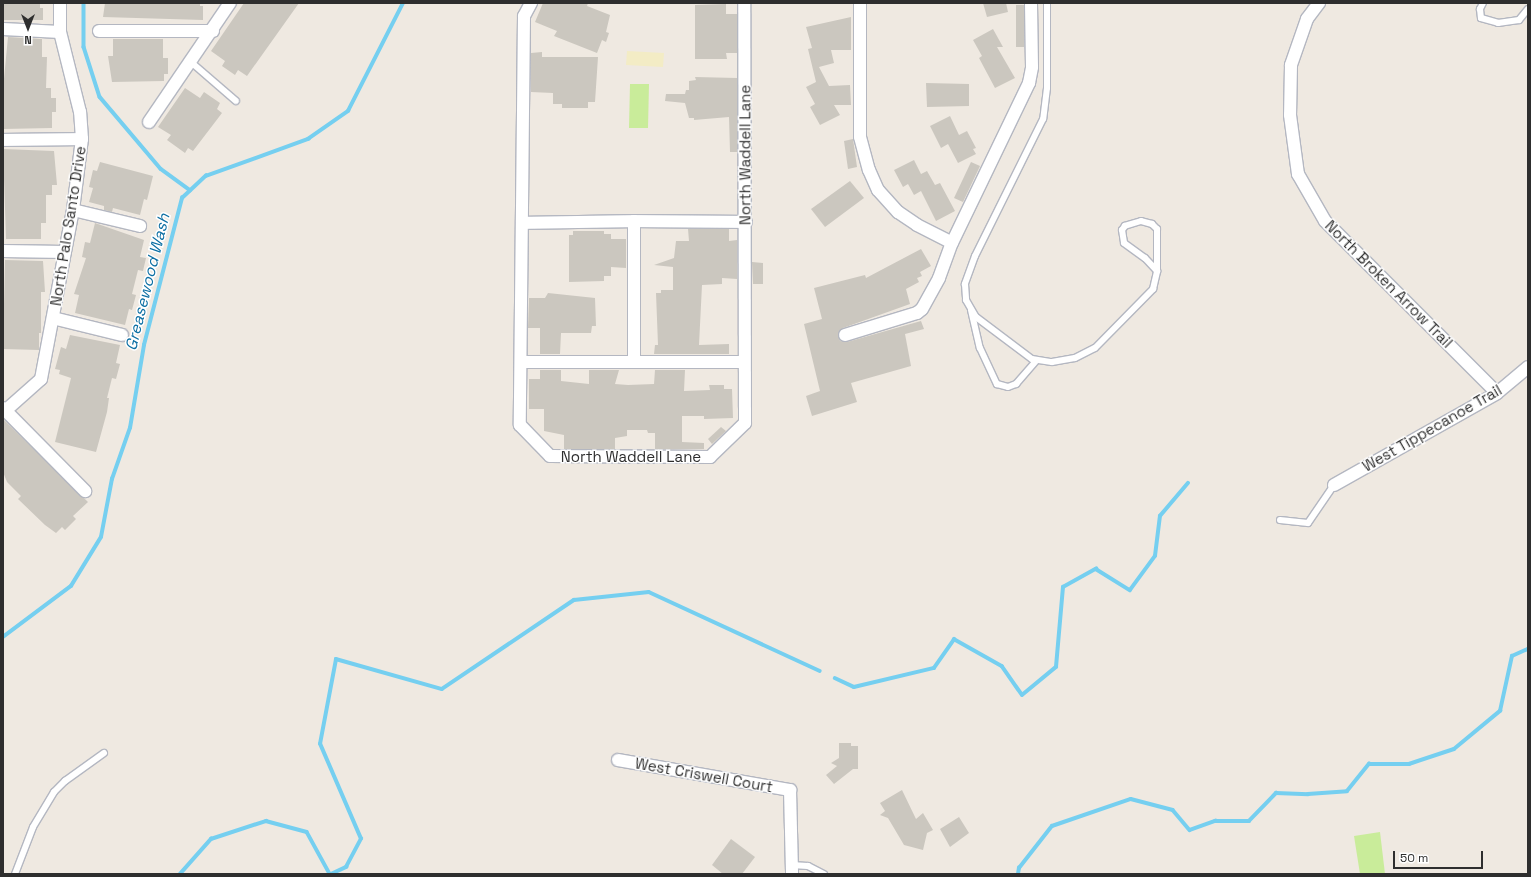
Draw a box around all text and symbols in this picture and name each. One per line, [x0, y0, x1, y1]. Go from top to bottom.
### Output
north arrow [8, 8, 48, 48]
text: N [24, 33, 32, 47]
street label: North Waddell Lane [736, 85, 754, 225]
street label: North Palo Santo Drive [46, 145, 90, 307]
water label: Greasewood Wash [122, 211, 174, 353]
street label: North Broken Arrow Trail [1321, 216, 1457, 352]
street label: West Tippecanoe Trail [1359, 381, 1505, 475]
street label: North Waddell Lane [561, 448, 701, 466]
street label: West Criswell Court [634, 754, 774, 796]
scale bar [1395, 843, 1485, 869]
text: 50 m [1400, 850, 1428, 866]

